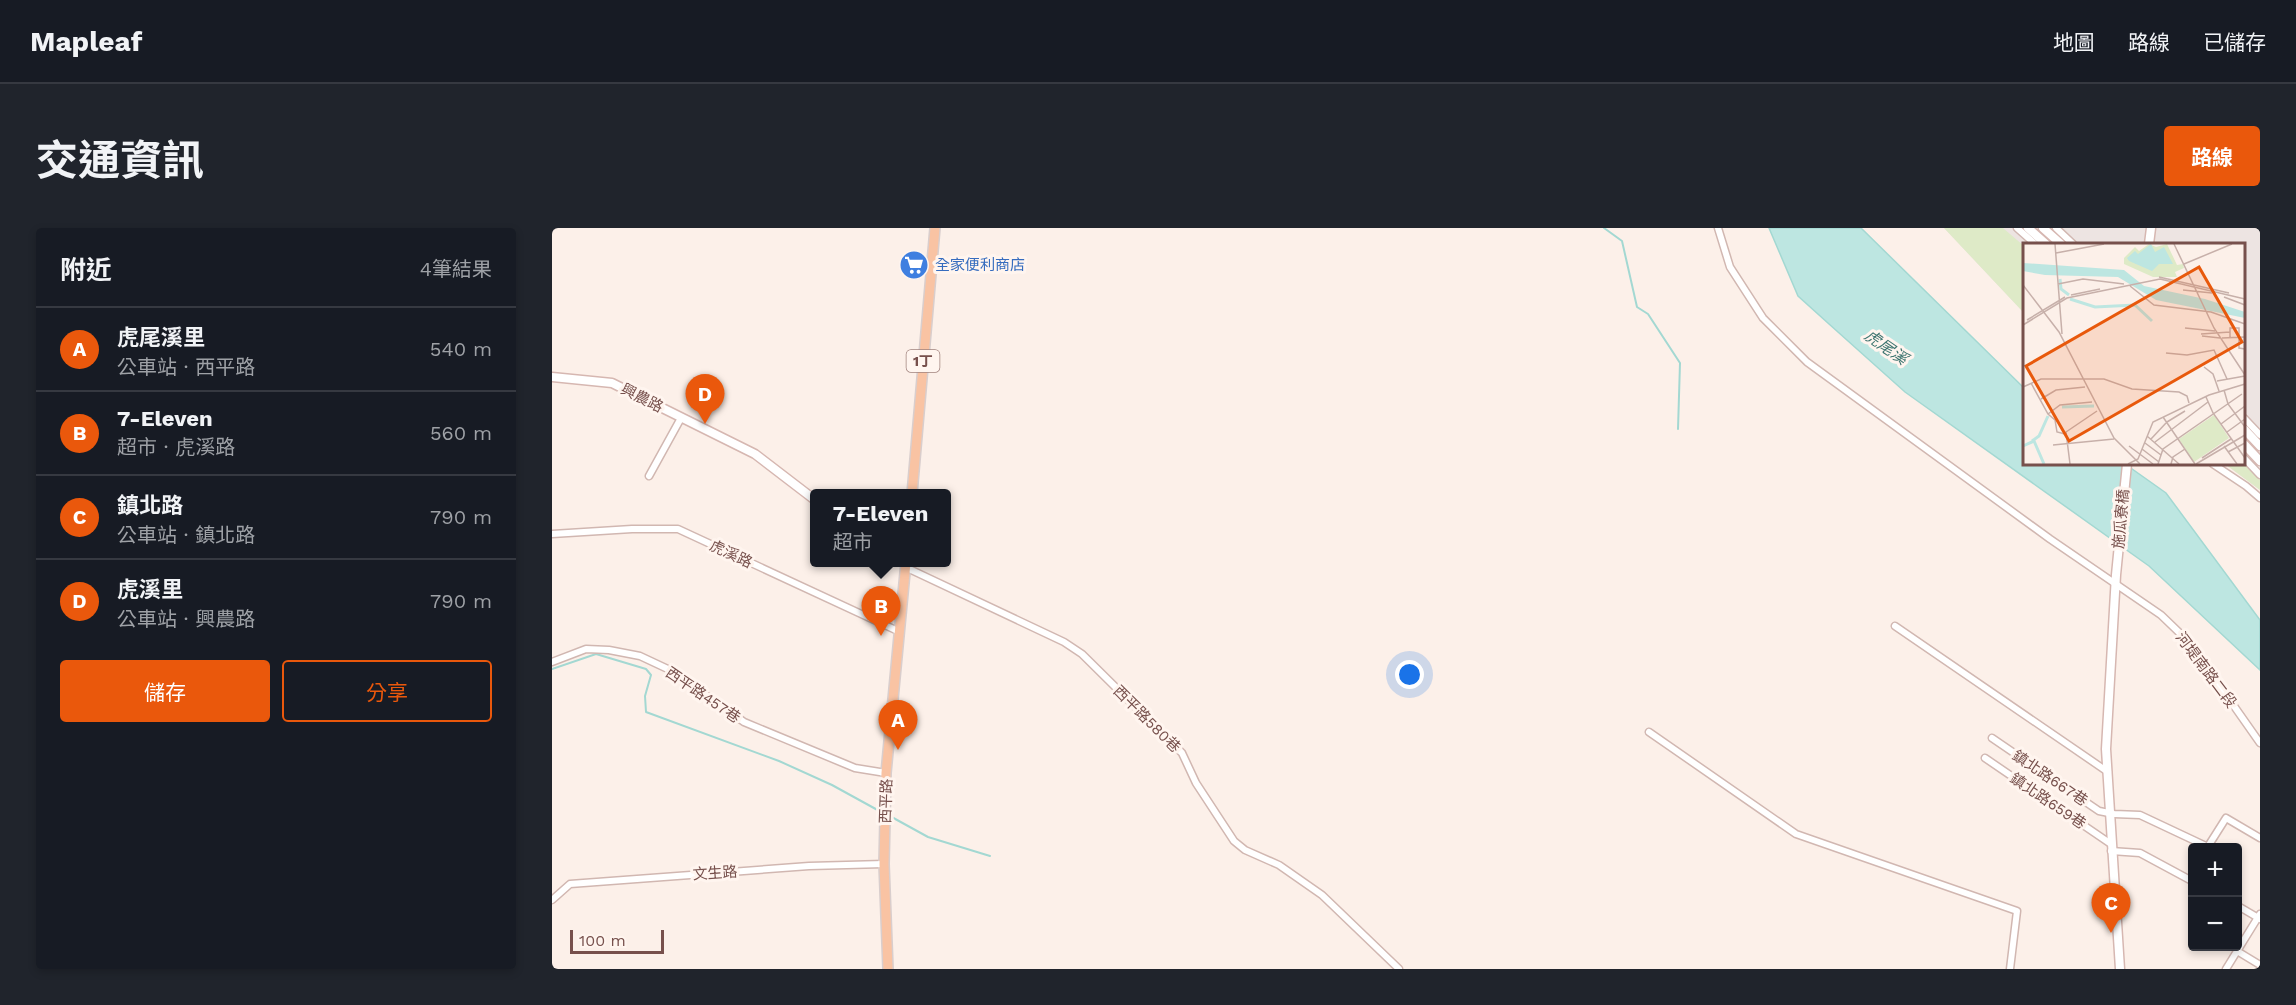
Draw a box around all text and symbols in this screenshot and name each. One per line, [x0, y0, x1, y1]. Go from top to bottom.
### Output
text: Mapleaf [30, 25, 142, 58]
text: 地圖 [2053, 30, 2095, 55]
text: 路線 [2128, 30, 2170, 55]
text: 已儲存 [2203, 30, 2266, 55]
button: 路線 [2164, 126, 2260, 186]
text: 交通資訊 [36, 136, 204, 185]
inset map [2023, 243, 2245, 465]
supermarket icon: 全家便利商店 [898, 249, 930, 281]
text: 附近 [60, 255, 112, 285]
place label: 全家便利商店 [935, 256, 1025, 274]
text: 4筆結果 [420, 257, 492, 281]
text: 虎尾溪里 [117, 325, 205, 350]
water label: 虎尾溪 [1861, 325, 1913, 370]
text: A [73, 337, 86, 361]
text: 540 m [430, 337, 492, 361]
road number: 1丁 [906, 350, 940, 372]
text: 公車站 · 西平路 [117, 355, 255, 379]
pin: D [686, 374, 724, 424]
street label: 興農路 [618, 380, 666, 416]
text: 7-Eleven [117, 406, 213, 431]
text: B [73, 421, 86, 445]
text: 560 m [430, 421, 492, 445]
text: 超市 · 虎溪路 [117, 435, 235, 459]
street label: 施瓜寮橋 [2109, 488, 2133, 550]
popup [810, 489, 951, 567]
text: 鎮北路 [117, 493, 183, 518]
text: 7-Eleven [833, 501, 928, 526]
text: C [73, 505, 86, 529]
text: 790 m [430, 505, 492, 529]
text: 公車站 · 鎮北路 [117, 523, 255, 547]
text: 超市 [833, 530, 873, 554]
street label: 虎溪路 [707, 536, 755, 572]
text: 虎溪里 [117, 577, 183, 602]
pin: B [862, 586, 900, 636]
text: D [72, 589, 87, 613]
text: 790 m [430, 589, 492, 613]
text: 公車站 · 興農路 [117, 607, 255, 631]
street label: 河堤南路二段 [2172, 629, 2240, 711]
button: 儲存 [60, 660, 270, 722]
button: 分享 [282, 660, 492, 722]
your location [1395, 660, 1424, 689]
street label: 西平路457巷 [662, 663, 744, 727]
street label: 西平路580巷 [1110, 682, 1184, 756]
pin: A [878, 700, 918, 750]
street label: 鎮北路667巷 [2009, 746, 2091, 810]
street label: 鎮北路659巷 [2007, 769, 2089, 833]
street label: 西平路 [876, 778, 896, 824]
map controls [2188, 843, 2242, 951]
button: + [2188, 843, 2242, 897]
street label: 文生路 [692, 862, 738, 884]
pin: C [2092, 884, 2130, 933]
button: − [2188, 897, 2242, 951]
scale bar [570, 927, 664, 954]
text: 100 m [579, 931, 626, 950]

